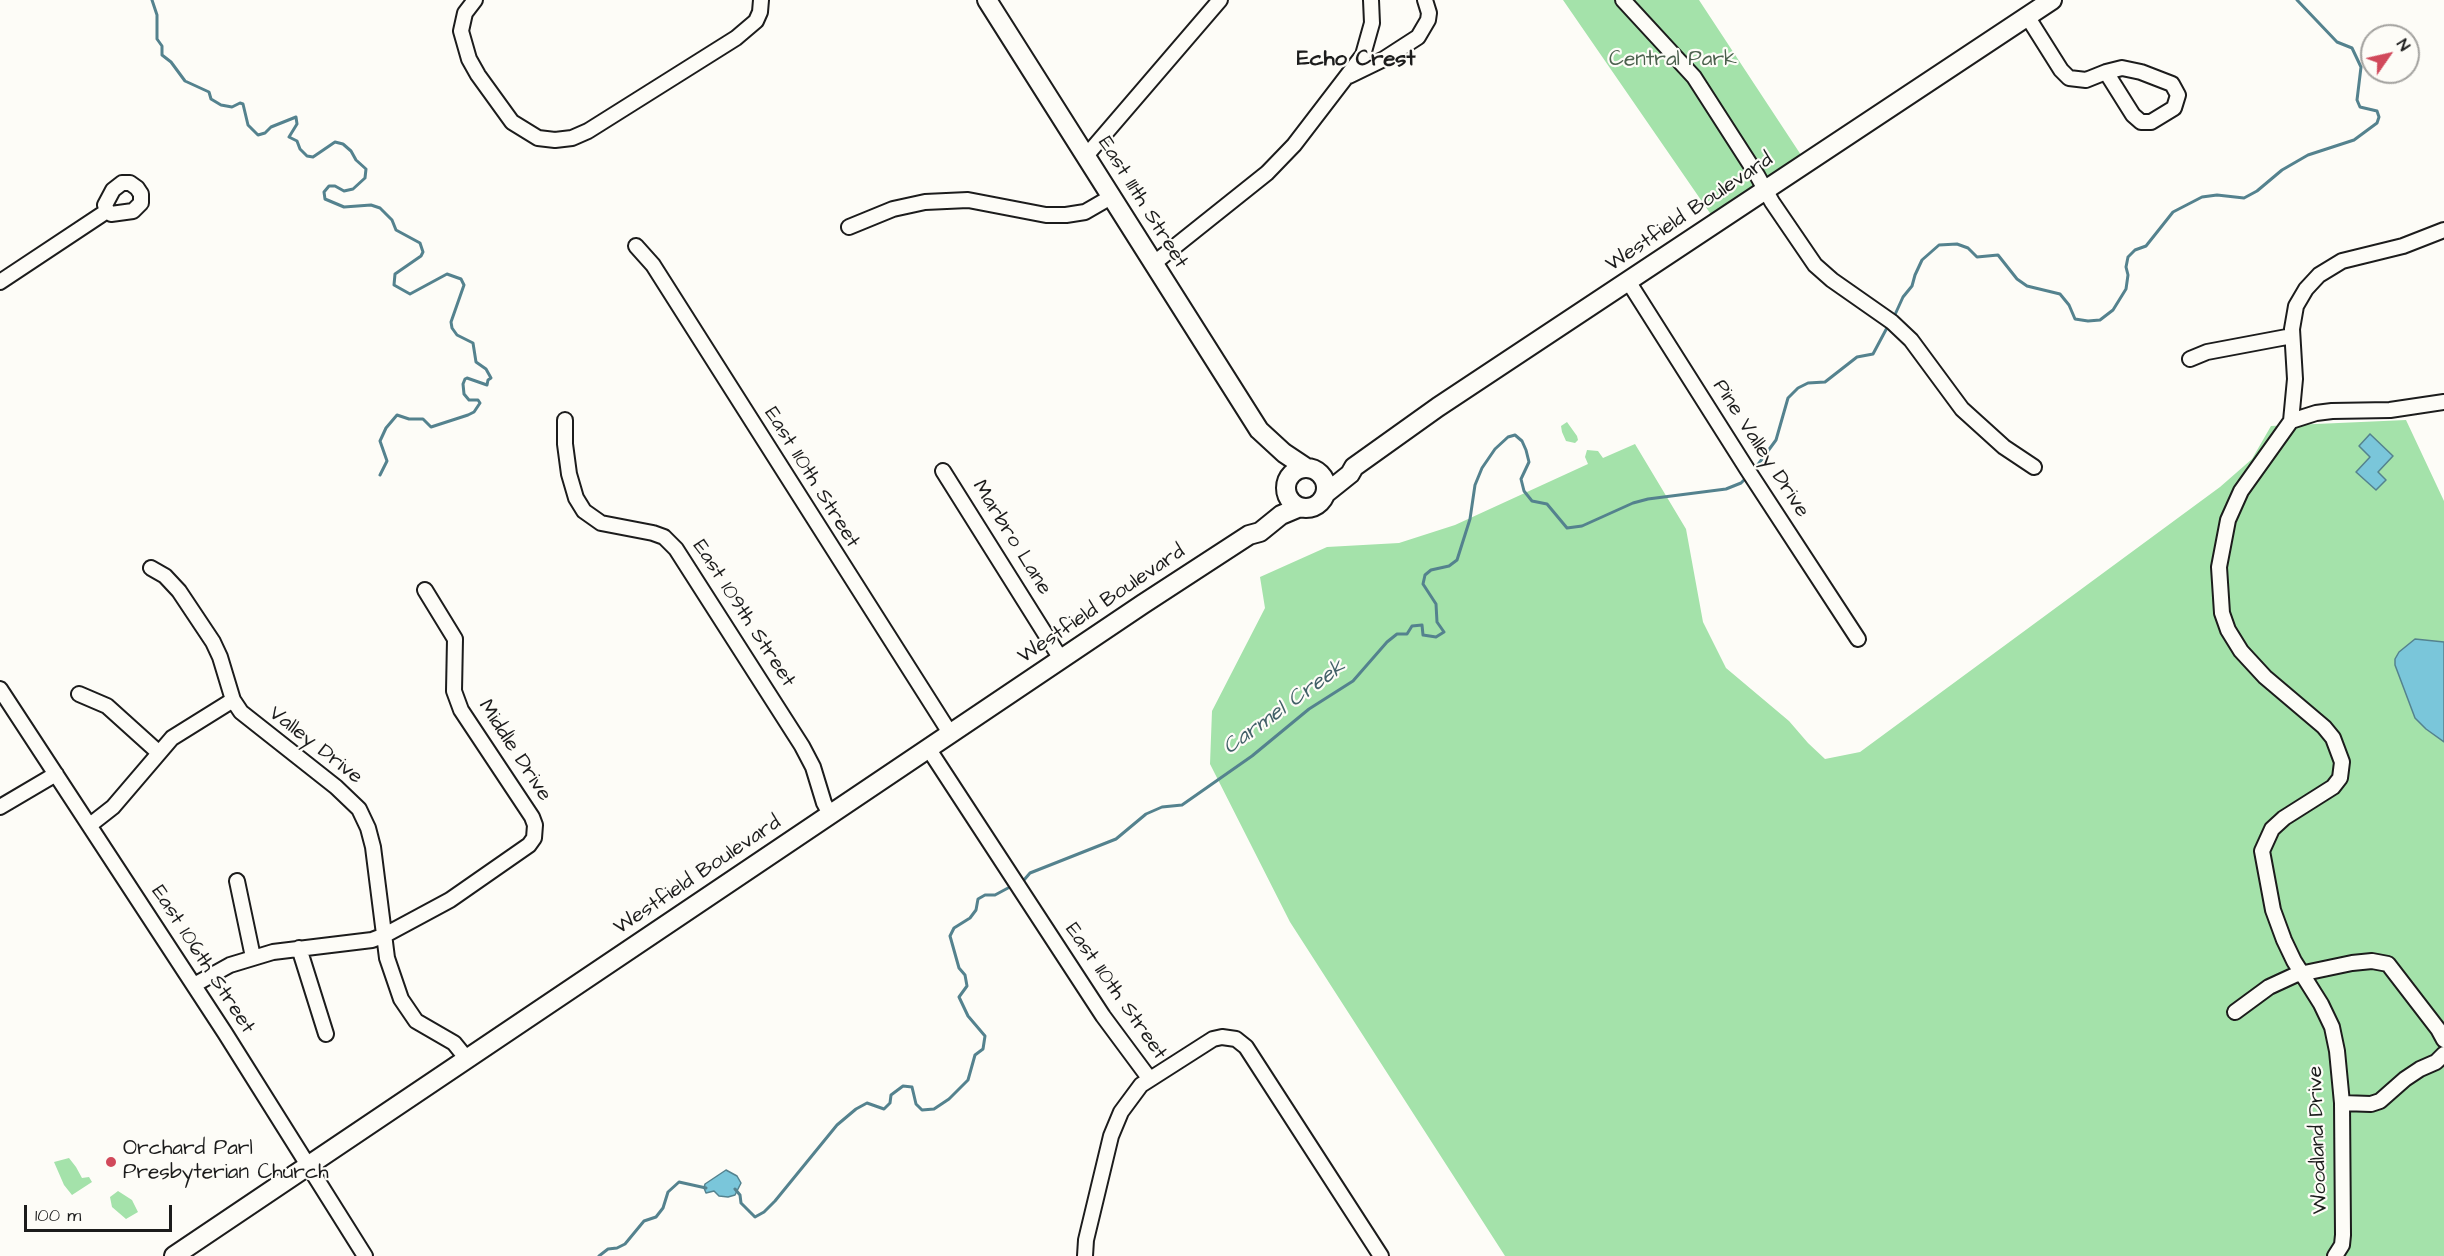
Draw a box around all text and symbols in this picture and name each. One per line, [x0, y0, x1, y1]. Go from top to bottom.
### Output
north arrow [2360, 24, 2420, 84]
text: N [2391, 35, 2415, 55]
district label: Echo Crest [1297, 47, 1415, 73]
park label: Central Park [1609, 48, 1737, 74]
street label: East 111th Street [1091, 132, 1193, 274]
street label: Westfield Boulevard [1602, 148, 1778, 278]
street label: Pine Valley Drive [1706, 375, 1814, 523]
street label: East 110th Street [758, 403, 864, 553]
street label: Marbro Lane [966, 476, 1056, 600]
street label: East 109th Street [686, 536, 800, 692]
street label: Westfield Boulevard [1014, 540, 1190, 670]
water label: Carmel Creek [1218, 655, 1352, 761]
street label: Middle Drive [472, 696, 556, 806]
street label: Valley Drive [263, 701, 367, 791]
street label: Westfield Boulevard [610, 811, 786, 941]
street label: East 106th Street [145, 881, 259, 1039]
street label: East 110th Street [1058, 919, 1172, 1065]
street label: Woodland Drive [2304, 1065, 2334, 1215]
place label: Orchard Parl Presbyterian Church [123, 1137, 329, 1187]
marker: Orchard Parl Presbyterian Church [104, 1155, 118, 1169]
scale bar [27, 1193, 176, 1231]
text: 100 m [35, 1203, 81, 1228]

